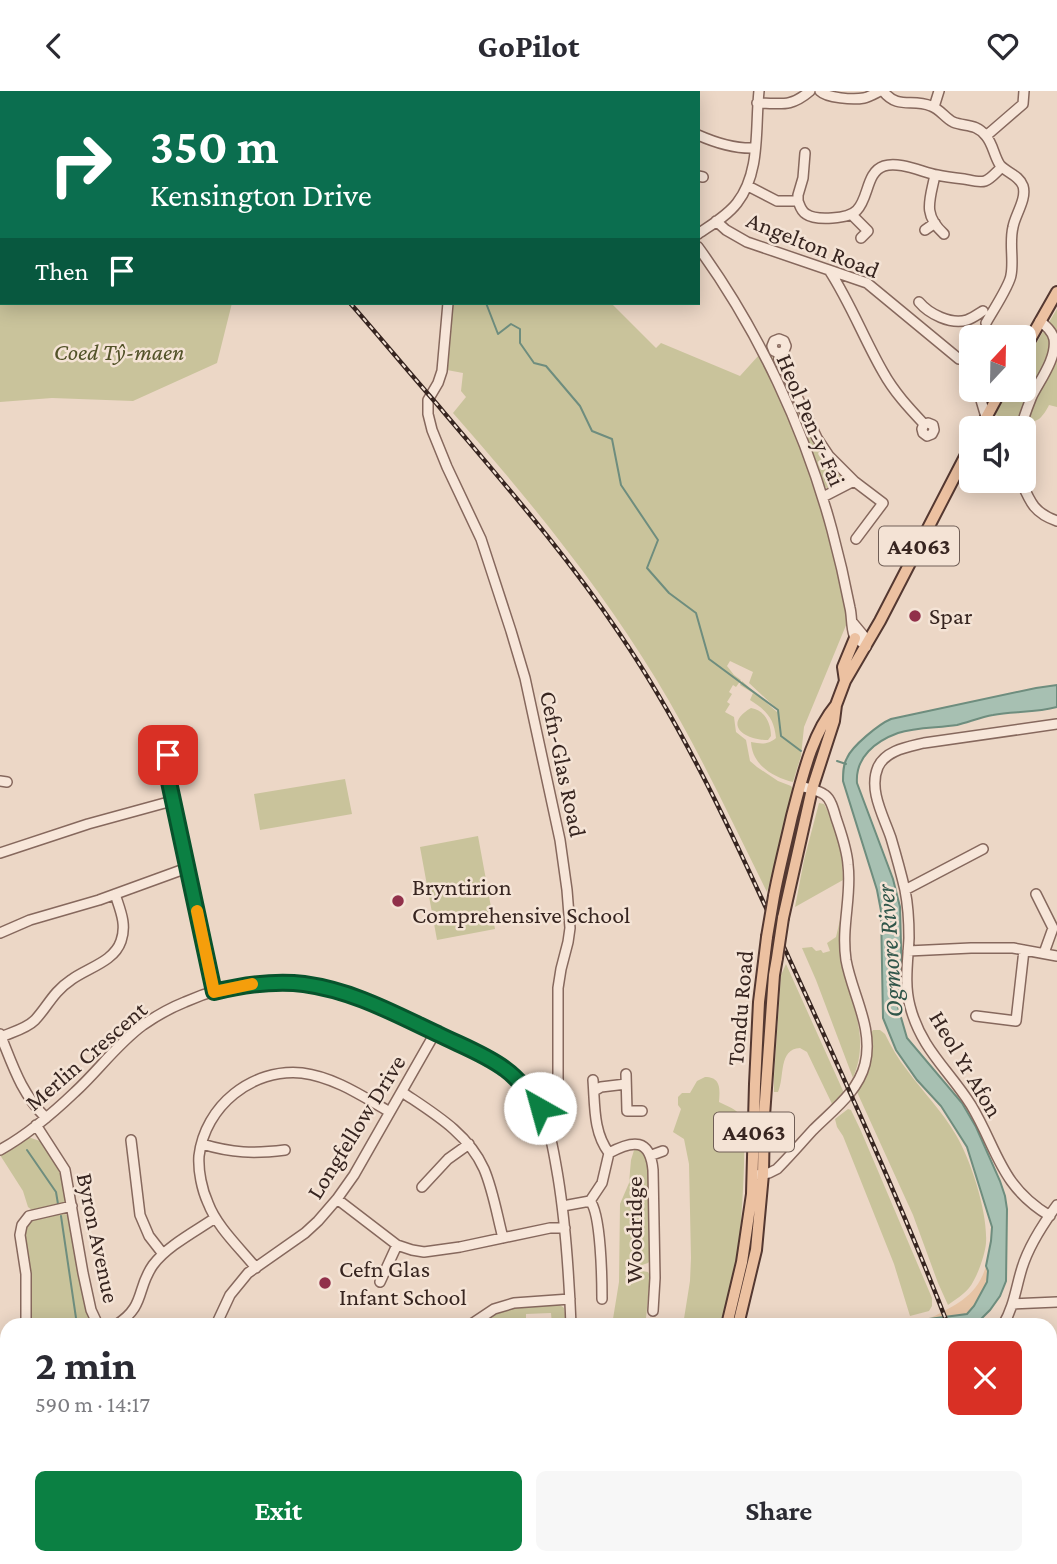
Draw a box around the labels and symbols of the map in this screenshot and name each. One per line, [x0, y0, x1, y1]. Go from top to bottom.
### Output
street label: Angelton Road [743, 206, 884, 284]
north arrow [959, 325, 1036, 403]
park label: Coed Tŷ-maen [54, 338, 184, 365]
street label: Heol Pen-y-Fai [772, 350, 851, 490]
road number: A4063 [879, 527, 959, 566]
place label: Spar [929, 602, 973, 629]
marker: Spar [907, 608, 923, 624]
street label: Cefn-Glas Road [535, 688, 592, 840]
pin [138, 725, 198, 785]
place label: Bryntirion Comprehensive School [412, 873, 630, 928]
water label: Ogmore River [870, 882, 909, 1019]
marker: Bryntirion Comprehensive School [390, 893, 406, 909]
street label: Tondu Road [721, 949, 758, 1067]
street label: Merlin Crescent [19, 995, 153, 1116]
street label: Heol Yr Afon [924, 1006, 1009, 1122]
street label: Longfellow Drive [300, 1050, 411, 1204]
position arrow [503, 1071, 577, 1145]
road number: A4063 [714, 1113, 794, 1151]
street label: Byron Avenue [72, 1170, 125, 1305]
street label: Woodridge [620, 1177, 647, 1283]
place label: Cefn Glas Infant School [339, 1255, 467, 1310]
marker: Cefn Glas Infant School [317, 1275, 333, 1291]

